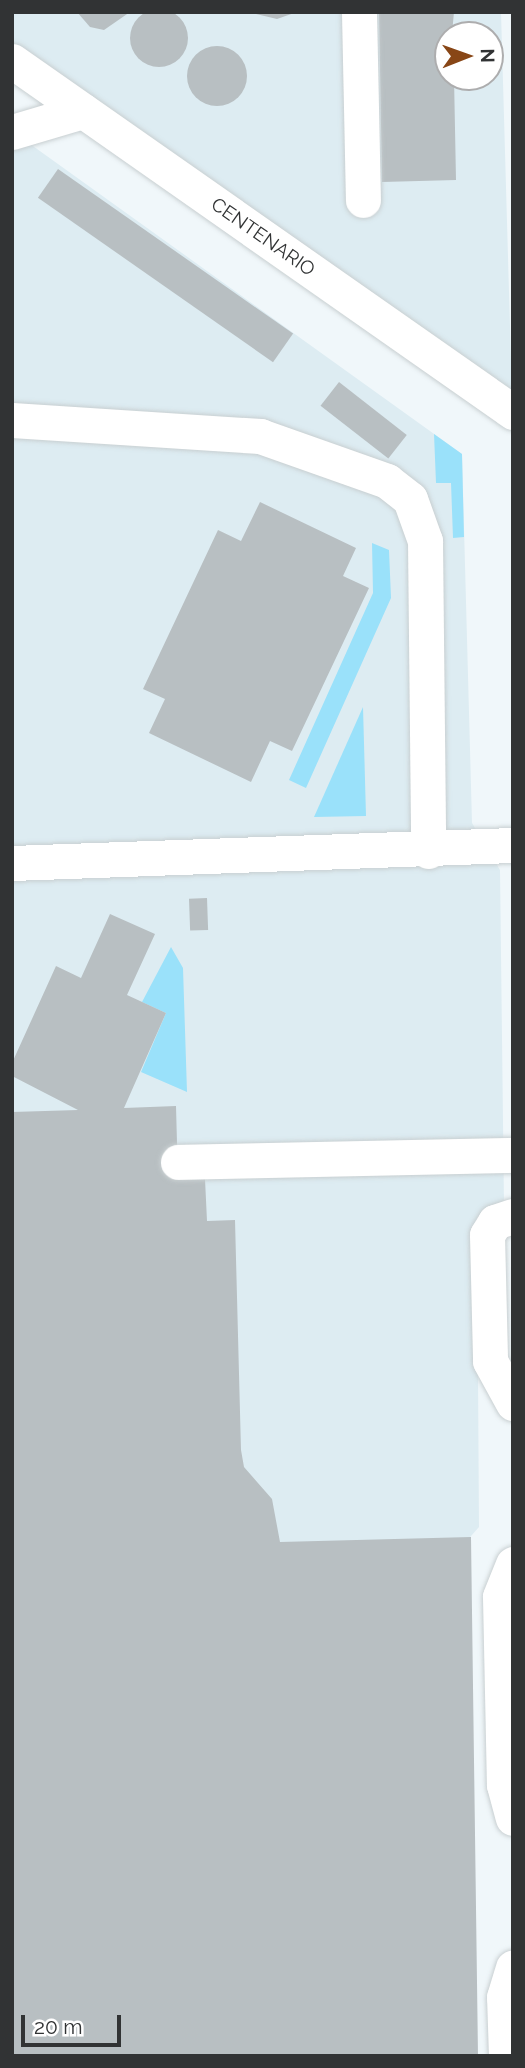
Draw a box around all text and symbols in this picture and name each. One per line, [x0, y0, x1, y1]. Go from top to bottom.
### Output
north arrow [434, 21, 504, 91]
text: N [477, 48, 499, 63]
street label: CENTENARIO [207, 193, 319, 281]
scale bar [24, 2002, 124, 2046]
text: 20 m [34, 2014, 82, 2039]

